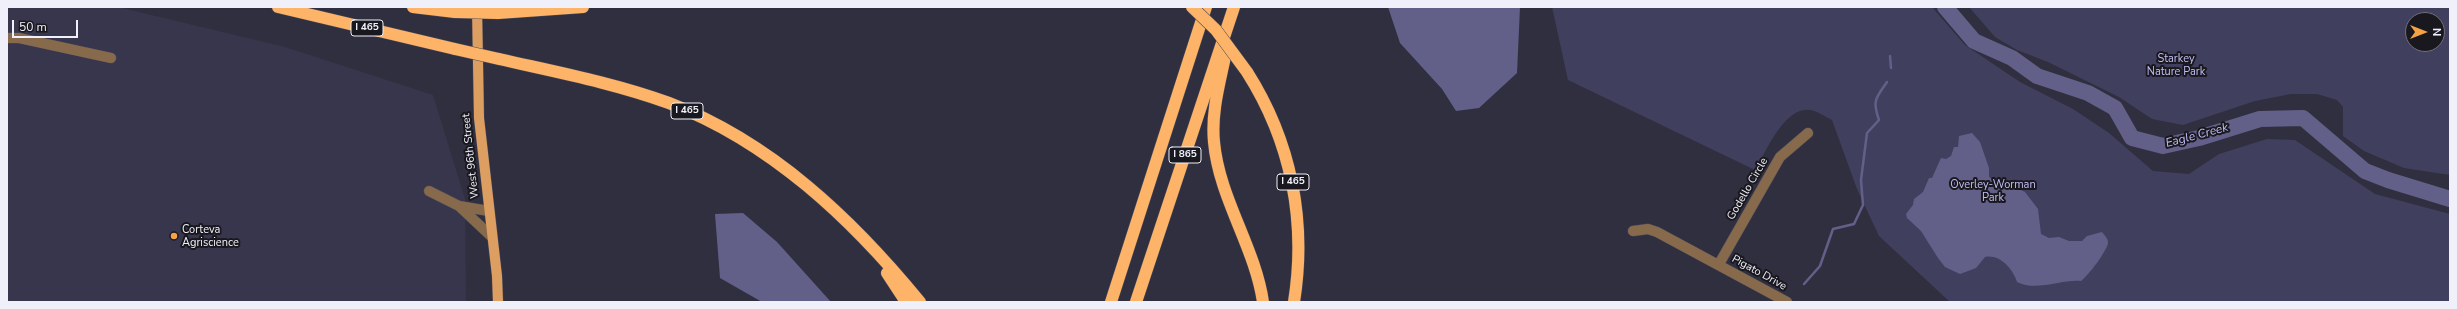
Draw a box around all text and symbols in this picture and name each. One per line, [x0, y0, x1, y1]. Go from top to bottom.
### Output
scale bar [14, 12, 80, 38]
north arrow [2405, 12, 2445, 52]
text: 50 m [19, 19, 47, 35]
road number: I 465 [351, 20, 383, 36]
text: N [2429, 28, 2444, 36]
park label: Starkey Nature Park [2147, 52, 2205, 78]
road number: I 465 [671, 103, 703, 119]
street label: West 96th Street [460, 113, 482, 199]
water label: Eagle Creek [2164, 121, 2230, 151]
road number: I 865 [1169, 147, 1201, 163]
street label: Godello Circle [1725, 156, 1771, 222]
road number: I 465 [1277, 174, 1309, 190]
park label: Overley-Worman Park [1950, 178, 2036, 204]
place label: Corteva Agriscience [182, 223, 239, 249]
marker: Corteva Agriscience [169, 231, 179, 241]
street label: Pigato Drive [1729, 253, 1789, 293]

